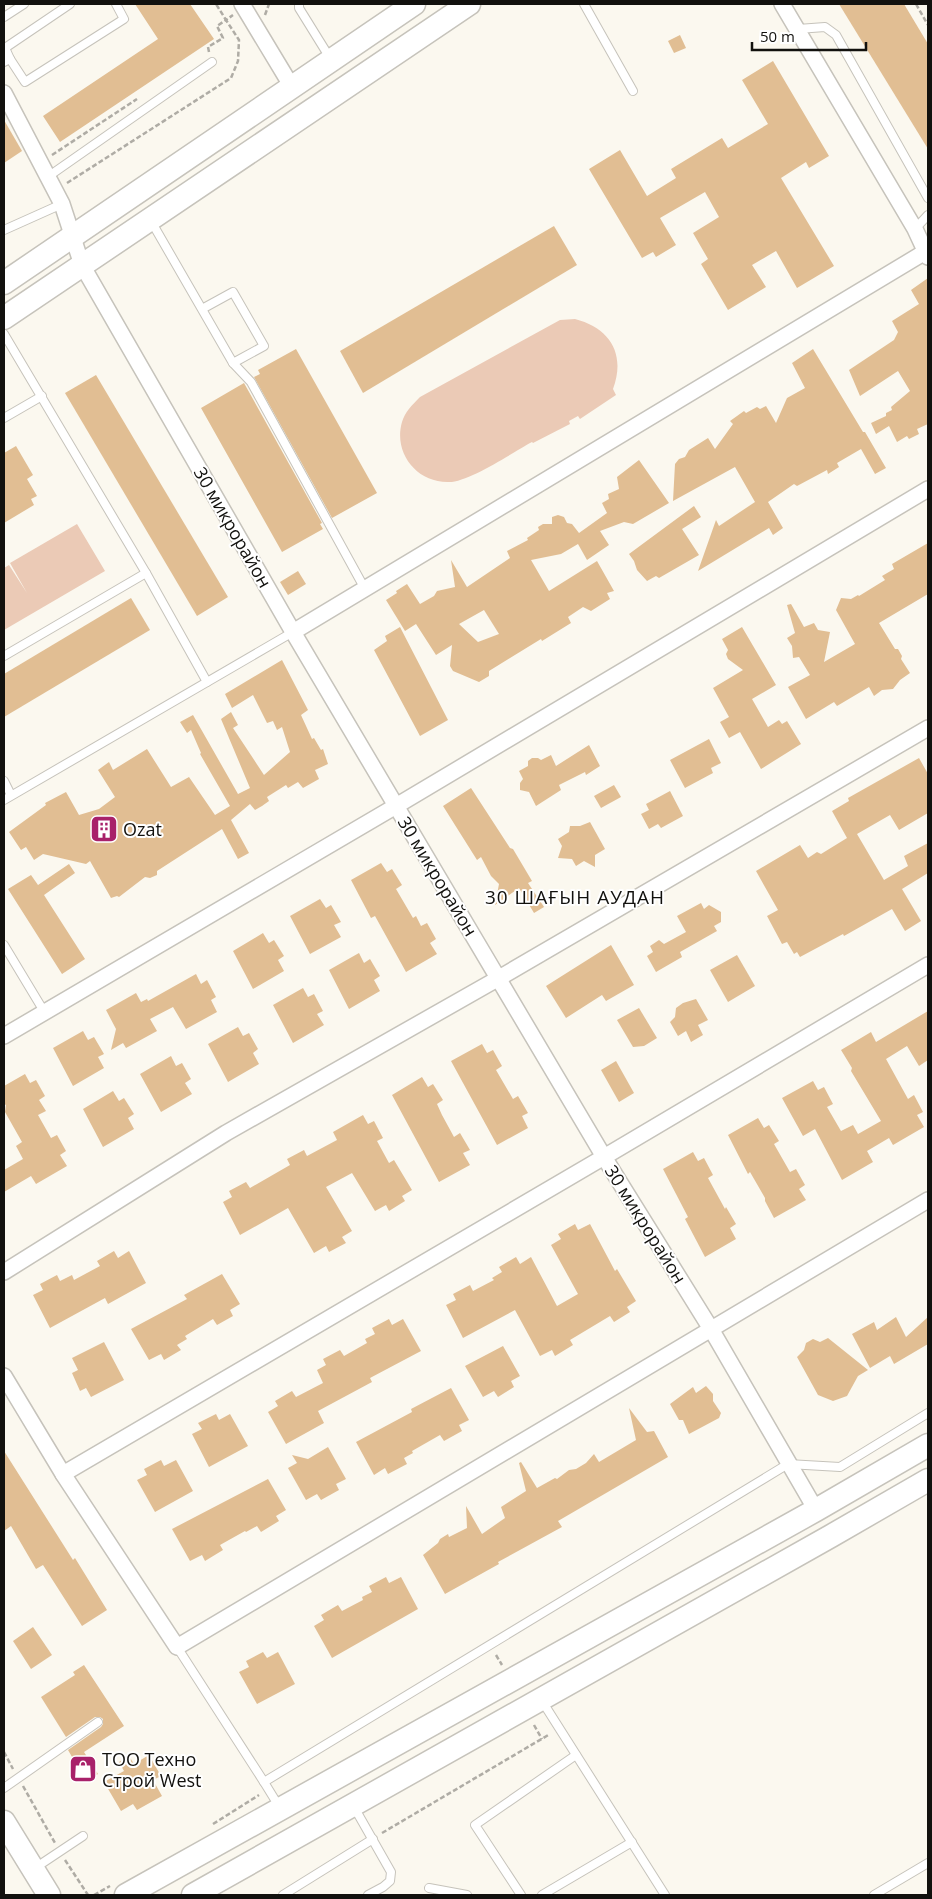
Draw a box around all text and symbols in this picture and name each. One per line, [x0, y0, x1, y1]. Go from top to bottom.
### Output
scale bar [752, 20, 866, 52]
text: 50 m [760, 26, 795, 46]
street label: 30 микрорайон [189, 462, 277, 592]
street label: 30 микрорайон [393, 812, 483, 940]
building icon: Ozat [89, 814, 119, 844]
place label: Ozat [123, 817, 162, 841]
district label: 30 ШАҒЫН АУДАН [485, 884, 665, 910]
street label: 30 микрорайон [600, 1160, 692, 1288]
place label: ТОО Техно Строй West [102, 1747, 202, 1792]
shop icon: ТОО Техно Строй West [68, 1754, 98, 1784]

